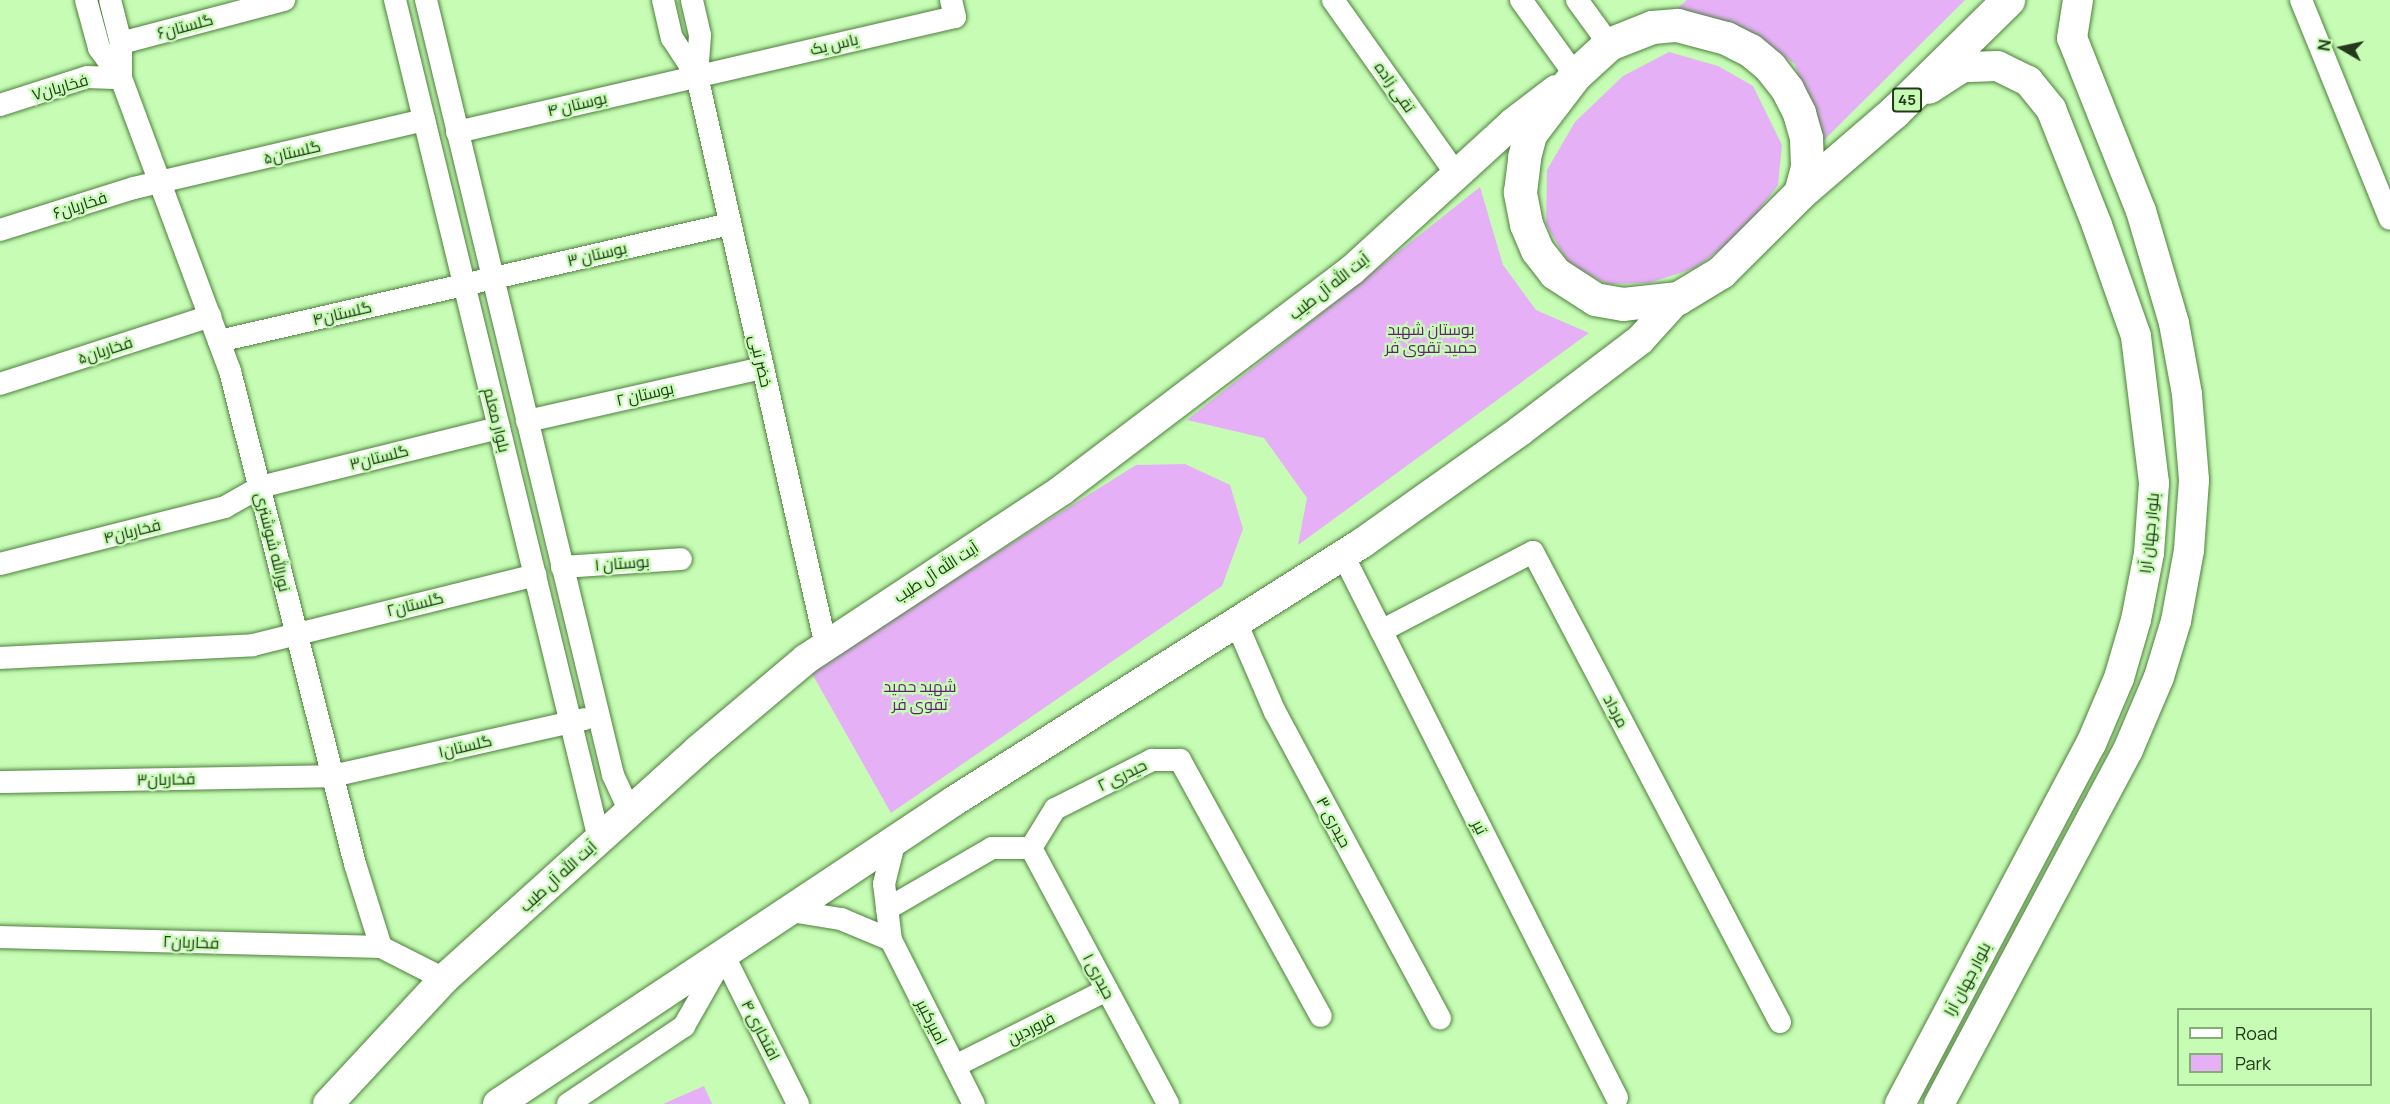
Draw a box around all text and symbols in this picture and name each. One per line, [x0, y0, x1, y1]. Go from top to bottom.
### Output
street label: گلستان۶ [155, 9, 215, 43]
north arrow [2312, 18, 2372, 78]
street label: یاس یک [808, 29, 860, 59]
text: N [2312, 38, 2336, 53]
street label: تقی زاده [1371, 58, 1419, 116]
street label: فخاریان۷ [30, 70, 90, 104]
street label: بوستان ۴ [545, 88, 609, 120]
road number: 45 [1892, 88, 1922, 112]
street label: گلستان۵ [261, 136, 323, 168]
street label: فخاریان۶ [51, 187, 109, 223]
street label: بوستان ۳ [565, 238, 629, 270]
street label: آیت الله آل طیب [1285, 249, 1373, 323]
street label: گلستان۴ [311, 297, 373, 329]
park label: بوستان شهید حمید تقوی فر [1385, 319, 1477, 357]
street label: فخاریان۵ [75, 332, 135, 368]
street label: خضر نبی [746, 333, 776, 389]
street label: بوستان ۲ [614, 378, 676, 410]
street label: بلوار معلم [480, 386, 514, 454]
street label: گلستان۳ [347, 440, 411, 474]
street label: نورالله شوشتری [251, 490, 295, 594]
street label: بلوار جهان آرا [2135, 492, 2163, 574]
street label: فخاریان۴ [101, 515, 163, 547]
street label: آیت الله آل طیب [890, 538, 982, 606]
street label: بوستان ۱ [594, 552, 650, 574]
street label: گلستان۲ [385, 588, 445, 620]
park label: شهید حمید تقوی فر [883, 676, 957, 714]
street label: مرداد [1599, 691, 1633, 731]
street label: گلستان۱ [436, 731, 494, 761]
street label: حیدری ۲ [1094, 755, 1150, 795]
street label: فخاریان۳ [136, 769, 196, 789]
street label: حیدری ۳ [1313, 793, 1355, 851]
street label: تیر [1468, 817, 1492, 837]
street label: آیت الله آل طیب [516, 836, 600, 916]
street label: فخاریان۲ [162, 931, 220, 953]
street label: بلوار جهان آرا [1940, 939, 1994, 1019]
street label: حیدری ۱ [1079, 950, 1119, 1002]
street label: افتخاری ۴ [738, 996, 784, 1064]
street label: امیرکبیر [912, 996, 952, 1048]
street label: فروردین [1004, 1008, 1058, 1048]
legend [2177, 1008, 2372, 1086]
text: Road [2235, 1021, 2278, 1045]
text: Park [2235, 1051, 2271, 1075]

